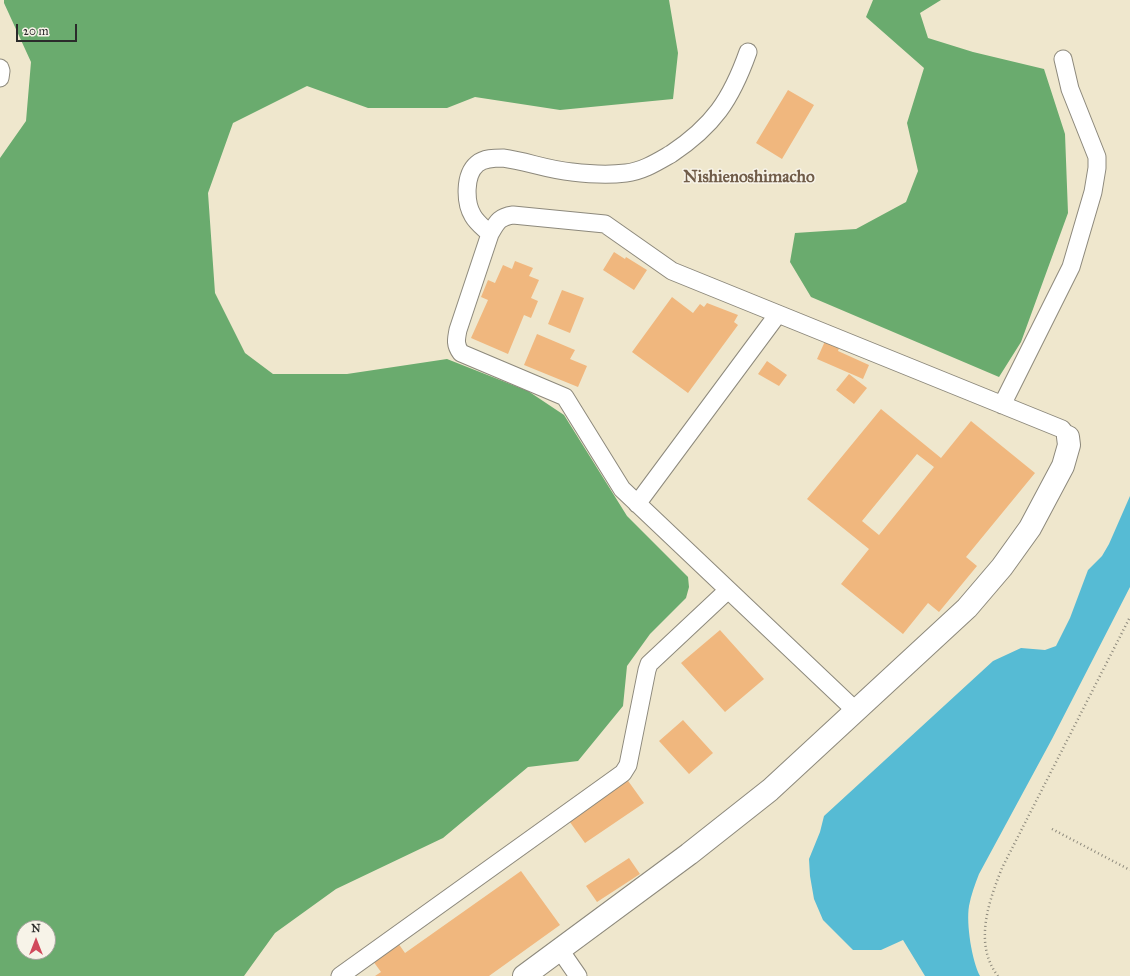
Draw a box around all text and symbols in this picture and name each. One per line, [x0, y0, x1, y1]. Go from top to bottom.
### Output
scale bar [18, 16, 79, 42]
text: 20 m [23, 24, 49, 38]
district label: Nishienoshimacho [683, 168, 815, 188]
north arrow [16, 920, 56, 960]
text: N [31, 922, 41, 935]

